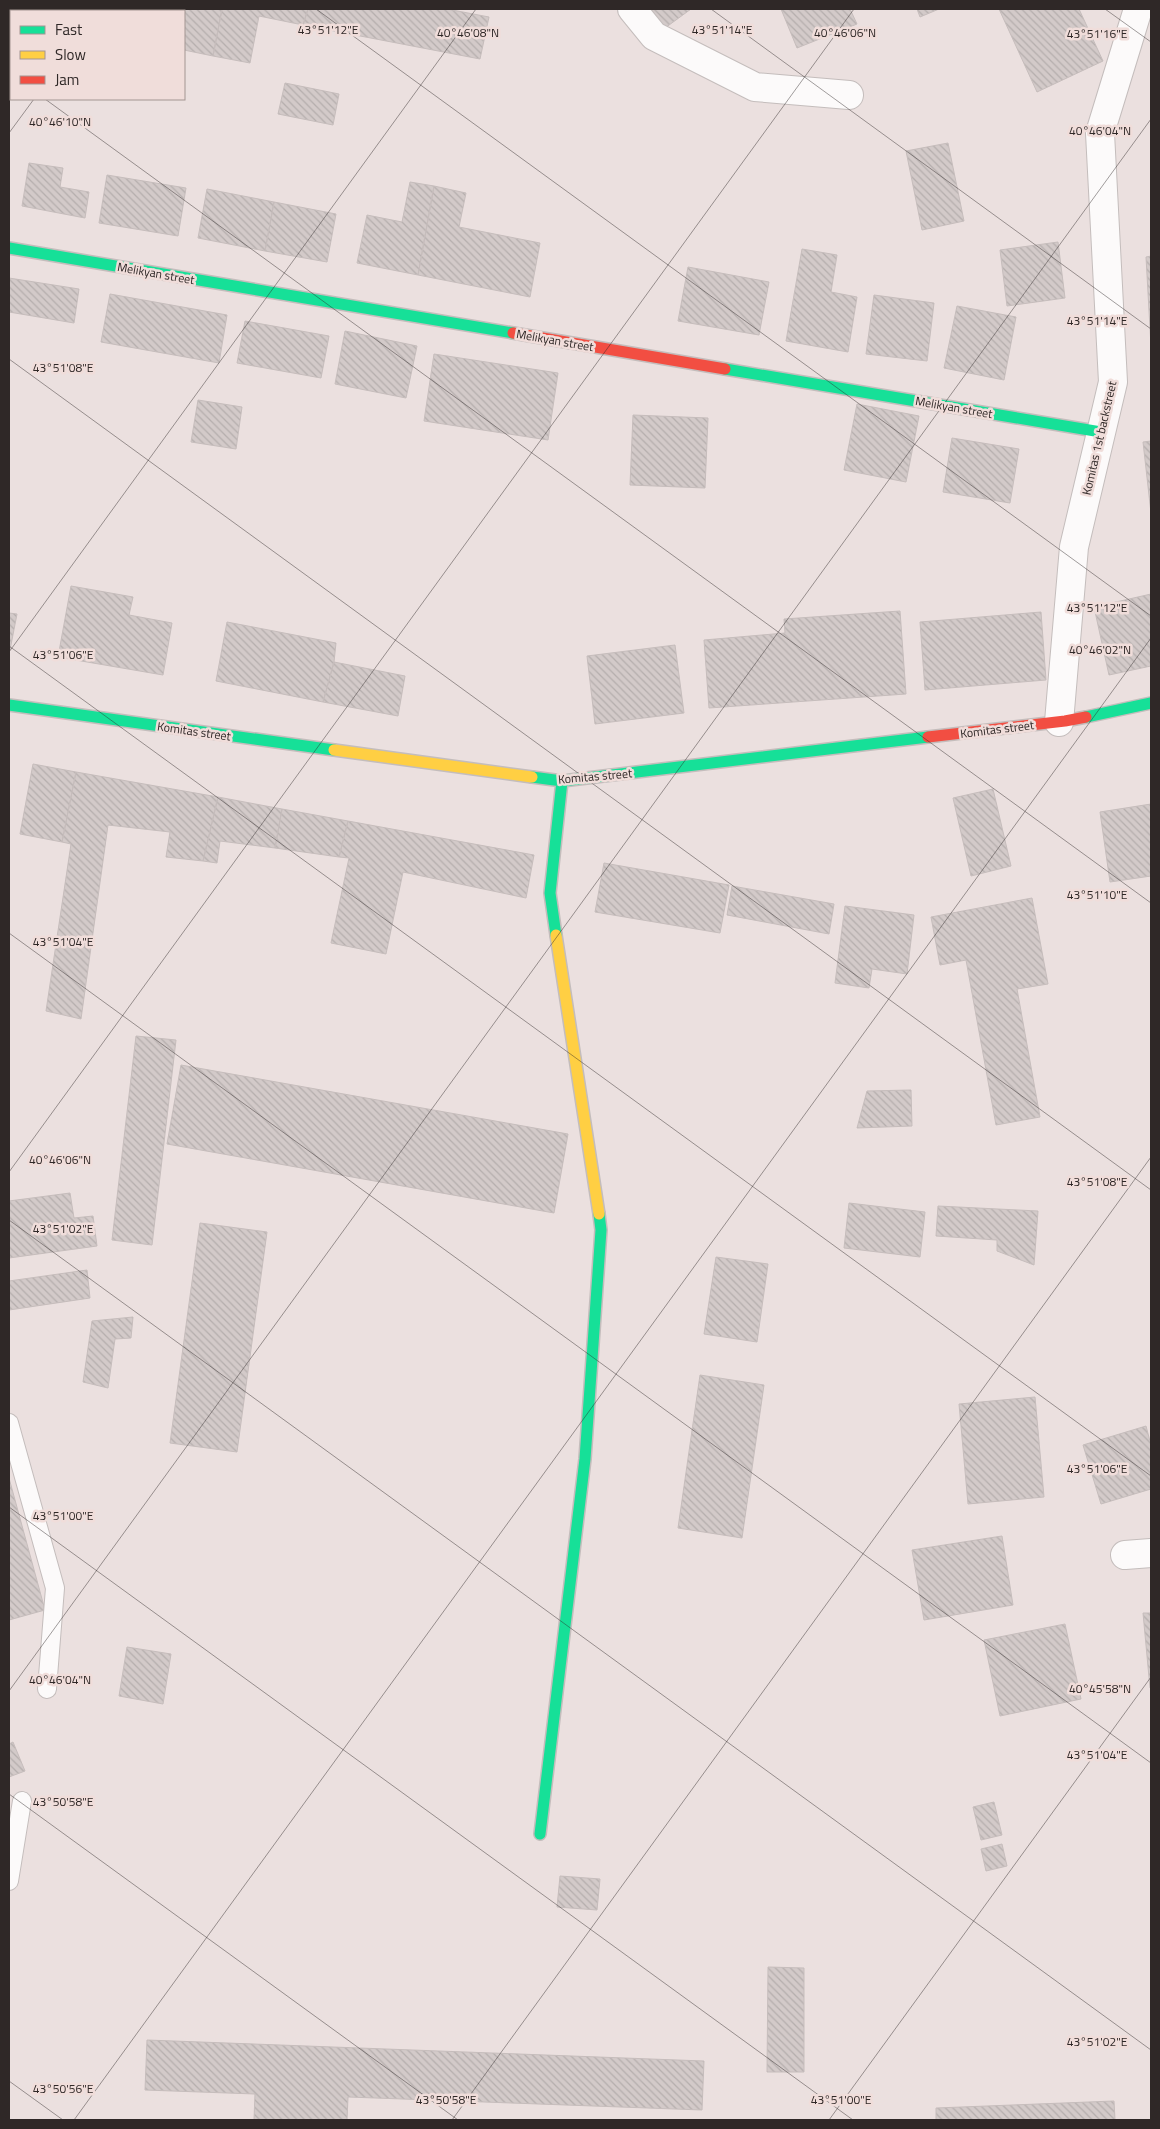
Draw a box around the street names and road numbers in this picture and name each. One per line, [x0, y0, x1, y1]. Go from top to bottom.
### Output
street label: Melikyan street [116, 257, 197, 289]
street label: Melikyan street [515, 324, 596, 356]
street label: Komitas 1st backstreet [1077, 378, 1122, 497]
street label: Melikyan street [914, 391, 995, 423]
street label: Komitas street [959, 715, 1036, 743]
street label: Komitas street [156, 716, 233, 746]
street label: Komitas street [557, 763, 634, 789]

